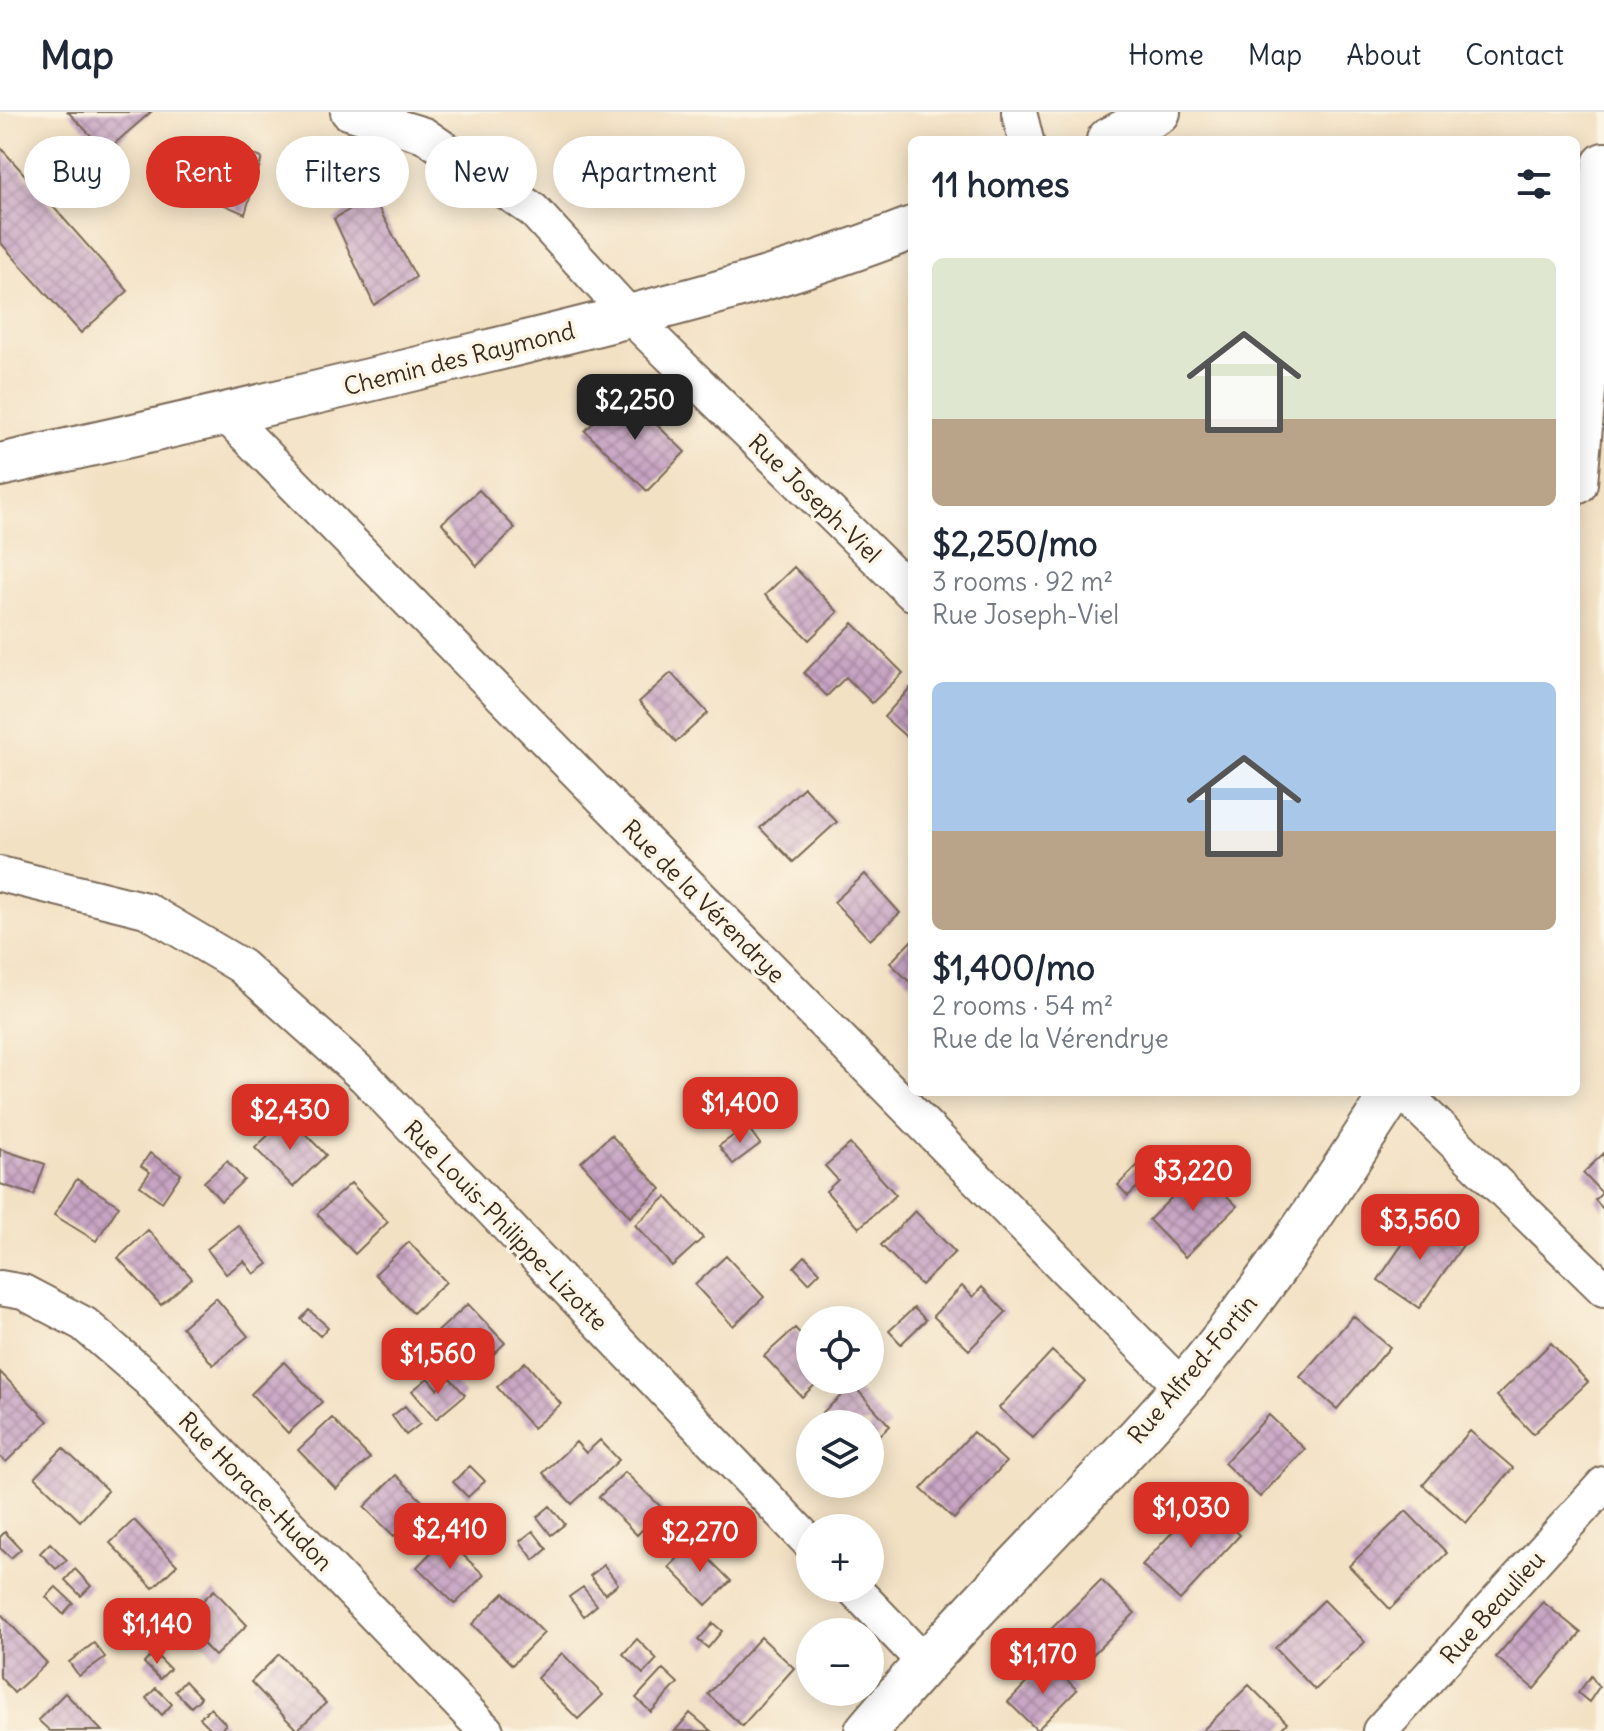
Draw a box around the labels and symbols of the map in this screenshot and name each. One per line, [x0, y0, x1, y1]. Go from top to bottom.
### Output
street label: Chemin des Raymond [340, 315, 578, 401]
pin: $2,250 [570, 374, 700, 442]
street label: Rue Joseph-Viel [742, 427, 888, 569]
street label: Rue de la Vérendrye [616, 813, 792, 989]
pin: $1,400 [675, 1077, 805, 1145]
pin: $2,430 [225, 1084, 355, 1152]
street label: Rue Louis-Philippe-Lizotte [398, 1113, 614, 1337]
pin: $3,220 [1128, 1145, 1258, 1213]
pin: $3,560 [1355, 1194, 1485, 1262]
street label: Rue Alfred-Fortin [1121, 1288, 1263, 1450]
pin: $1,560 [373, 1328, 503, 1396]
street label: Rue Horace-Hudon [173, 1405, 339, 1577]
pin: $1,030 [1126, 1482, 1256, 1550]
pin: $2,410 [385, 1503, 515, 1571]
pin: $2,270 [635, 1506, 765, 1574]
street label: Rue Beaulieu [1433, 1544, 1551, 1670]
pin: $1,140 [92, 1598, 222, 1666]
pin: $1,170 [978, 1628, 1108, 1696]

